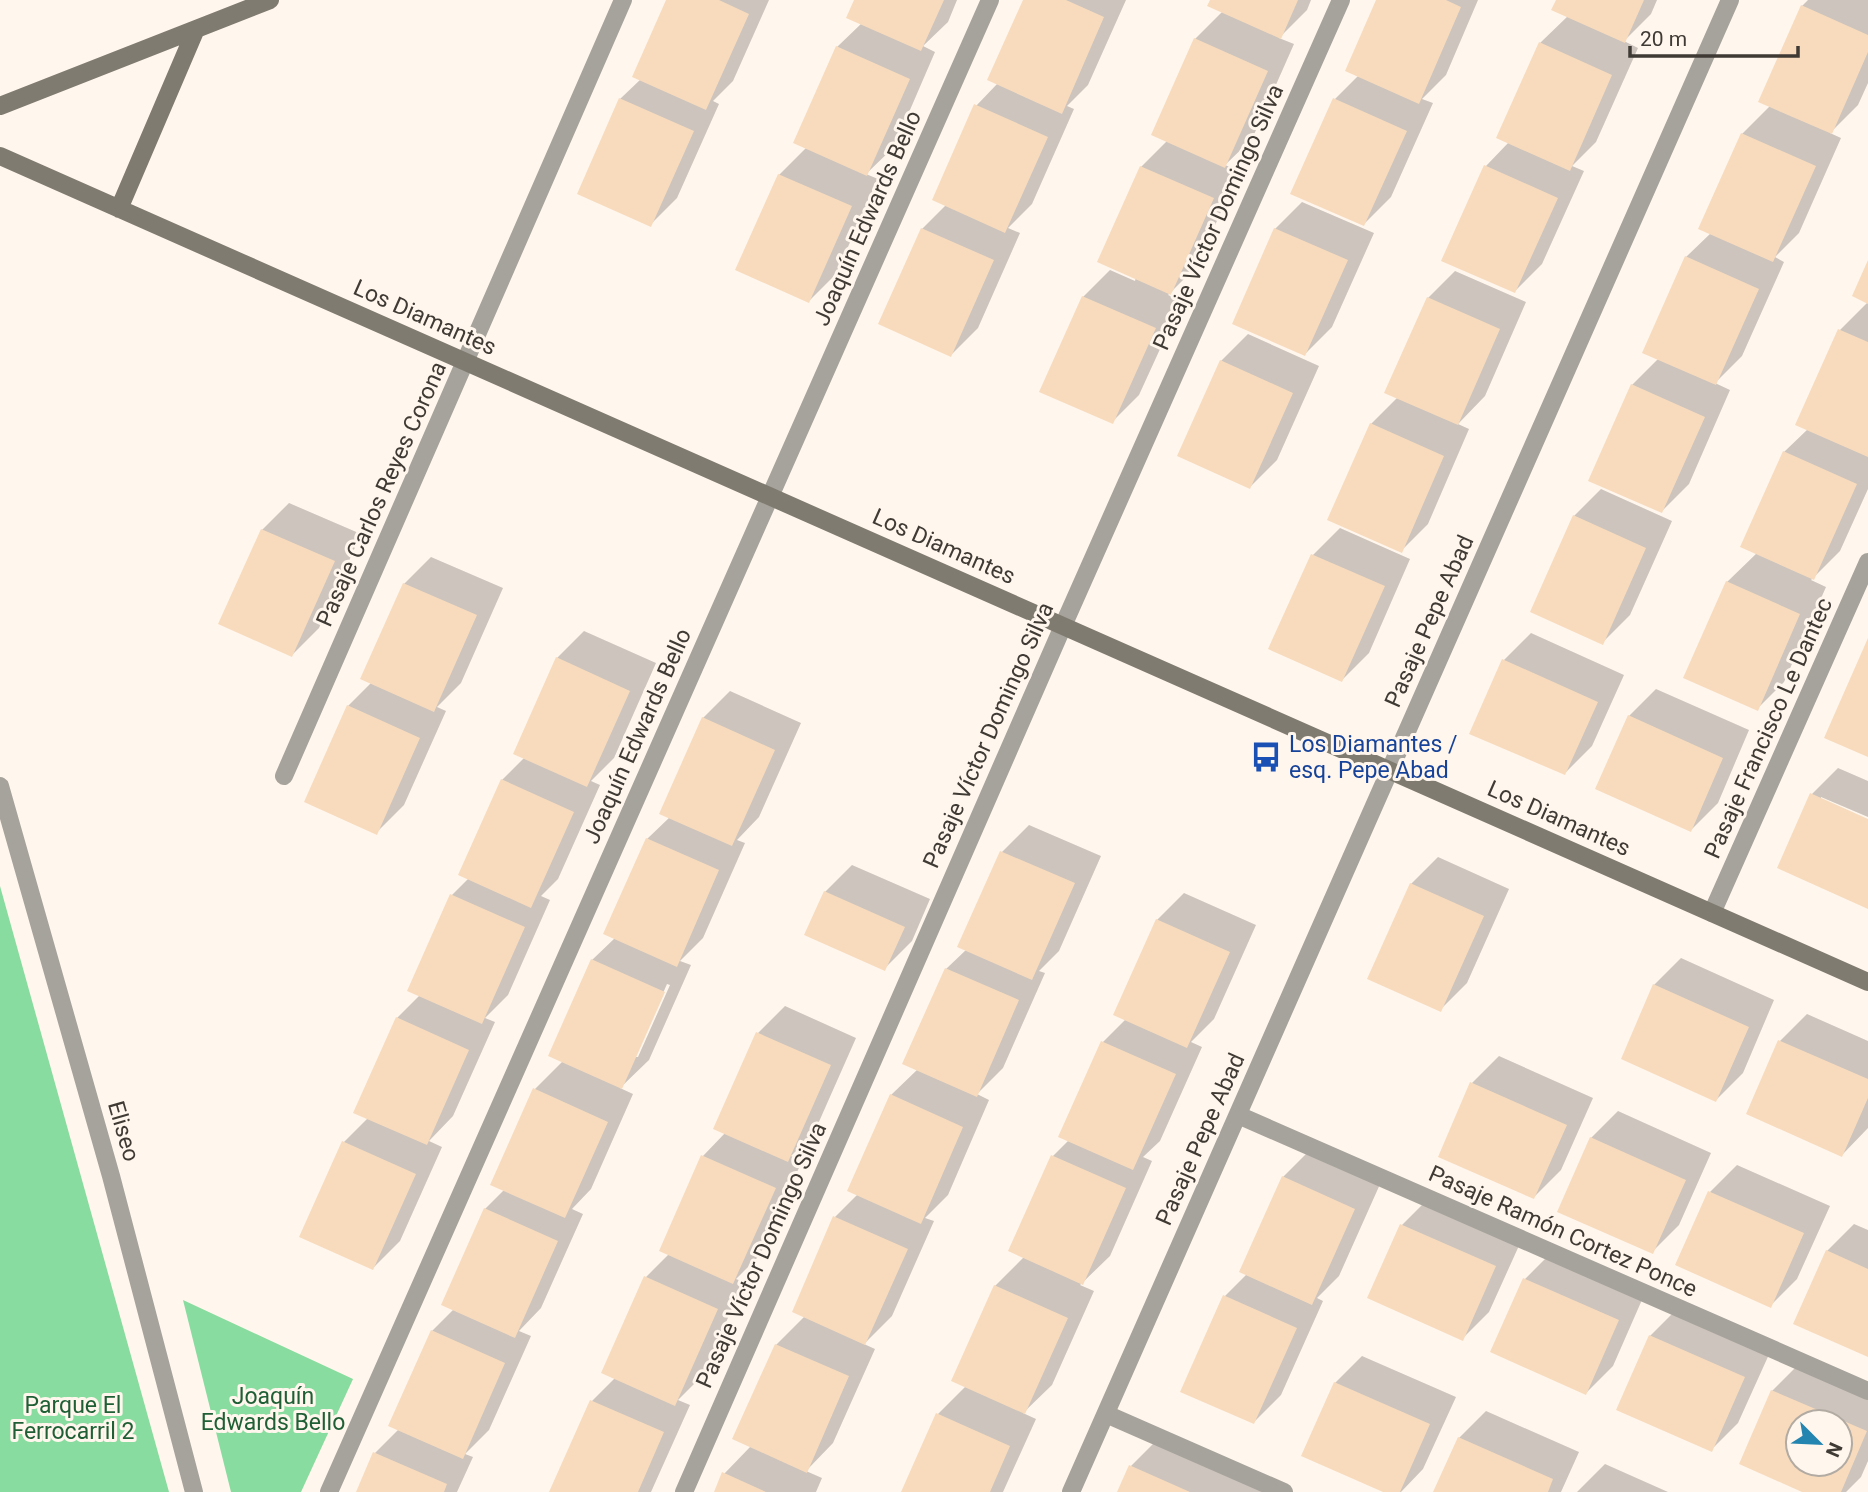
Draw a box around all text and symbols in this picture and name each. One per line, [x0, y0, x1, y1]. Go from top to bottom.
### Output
scale bar [1630, 14, 1798, 58]
text: 20 m [1640, 27, 1687, 51]
street label: Pasaje Víctor Domingo Silva [1148, 80, 1289, 354]
street label: Joaquín Edwards Bello [808, 106, 927, 330]
street label: Los Diamantes [349, 274, 500, 361]
street label: Pasaje Carlos Reyes Corona [311, 358, 452, 631]
street label: Los Diamantes [868, 503, 1019, 590]
street label: Pasaje Pepe Abad [1379, 531, 1480, 711]
street label: Pasaje Francisco Le Dantec [1699, 594, 1838, 863]
street label: Pasaje Víctor Domingo Silva [918, 598, 1059, 872]
street label: Joaquín Edwards Bello [578, 624, 697, 848]
place label: Los Diamantes / esq. Pepe Abad [1289, 731, 1457, 784]
bus stop icon: Los Diamantes / esq. Pepe Abad [1249, 740, 1283, 774]
street label: Los Diamantes [1483, 775, 1634, 862]
street label: Pasaje Pepe Abad [1150, 1049, 1251, 1229]
street label: Eliseo [102, 1098, 145, 1164]
street label: Pasaje Víctor Domingo Silva [691, 1118, 832, 1392]
street label: Pasaje Ramón Cortez Ponce [1424, 1160, 1701, 1303]
park label: Joaquín Edwards Bello [201, 1383, 345, 1436]
park label: Parque El Ferrocarril 2 [11, 1392, 135, 1445]
north arrow [1784, 1408, 1854, 1478]
text: N [1821, 1439, 1847, 1461]

